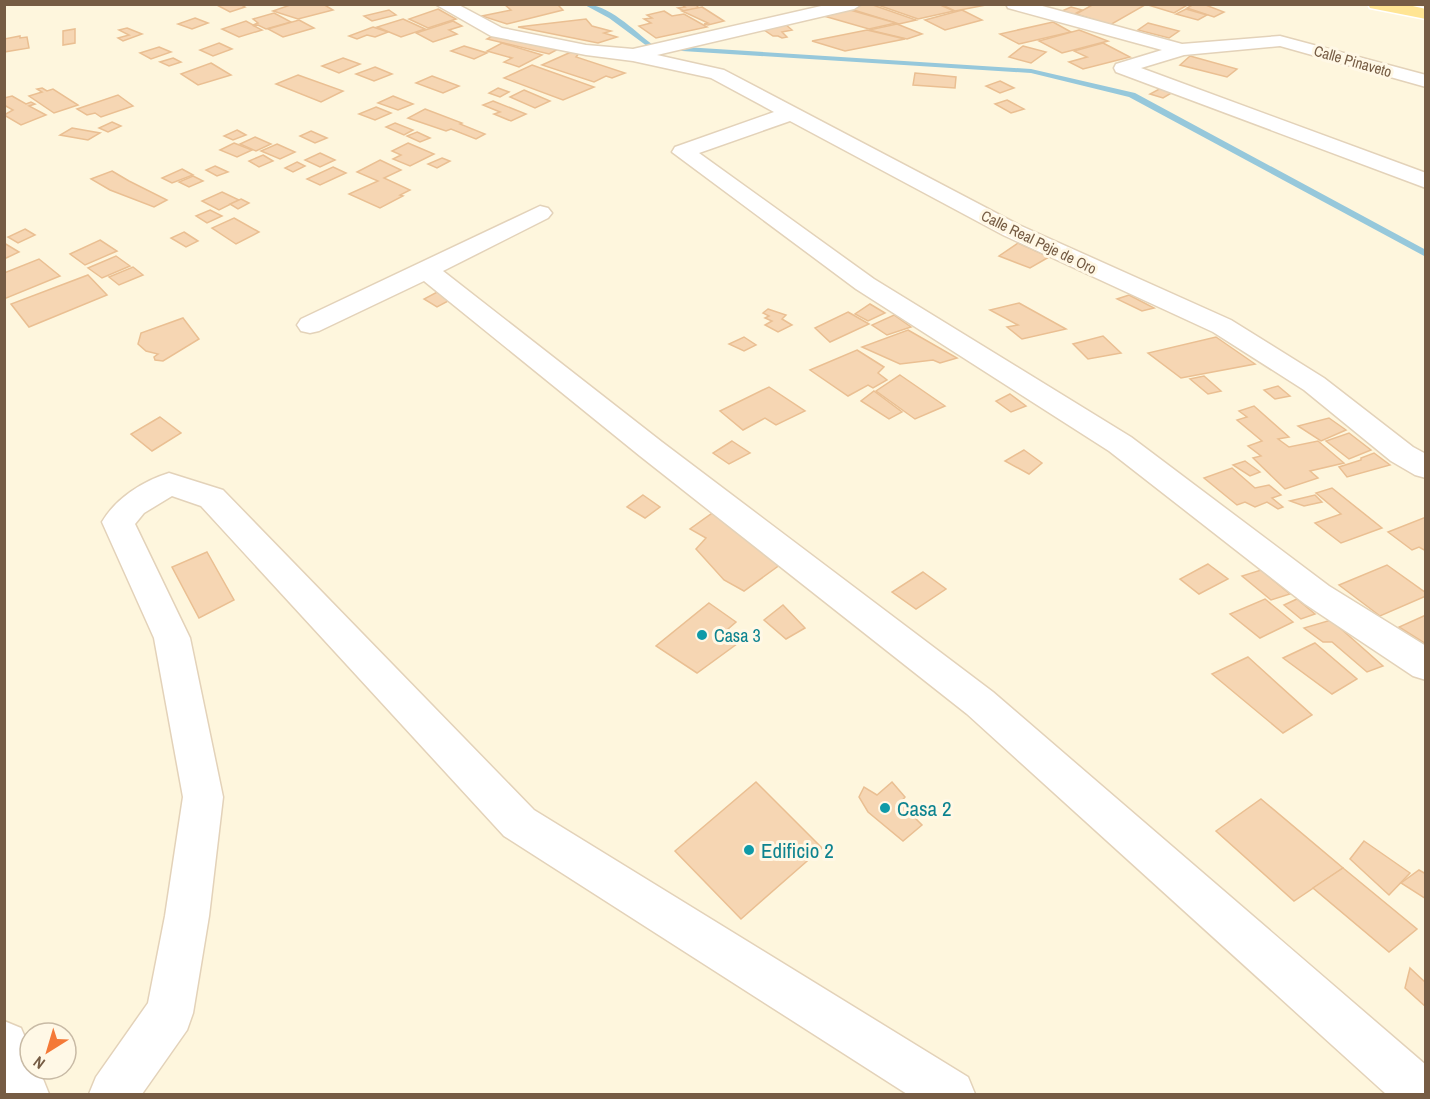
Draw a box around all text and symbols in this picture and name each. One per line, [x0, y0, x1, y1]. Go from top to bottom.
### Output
street label: Calle Pinaveto [1312, 40, 1394, 82]
street label: Calle Real Peje de Oro [978, 205, 1100, 279]
place label: Casa 3 [714, 623, 761, 648]
marker: Casa 3 [695, 628, 709, 642]
place label: Casa 2 [897, 794, 952, 823]
marker: Casa 2 [878, 801, 892, 815]
place label: Edificio 2 [761, 836, 834, 865]
marker: Edificio 2 [742, 843, 756, 857]
north arrow [18, 1021, 78, 1081]
text: N [29, 1051, 49, 1075]

